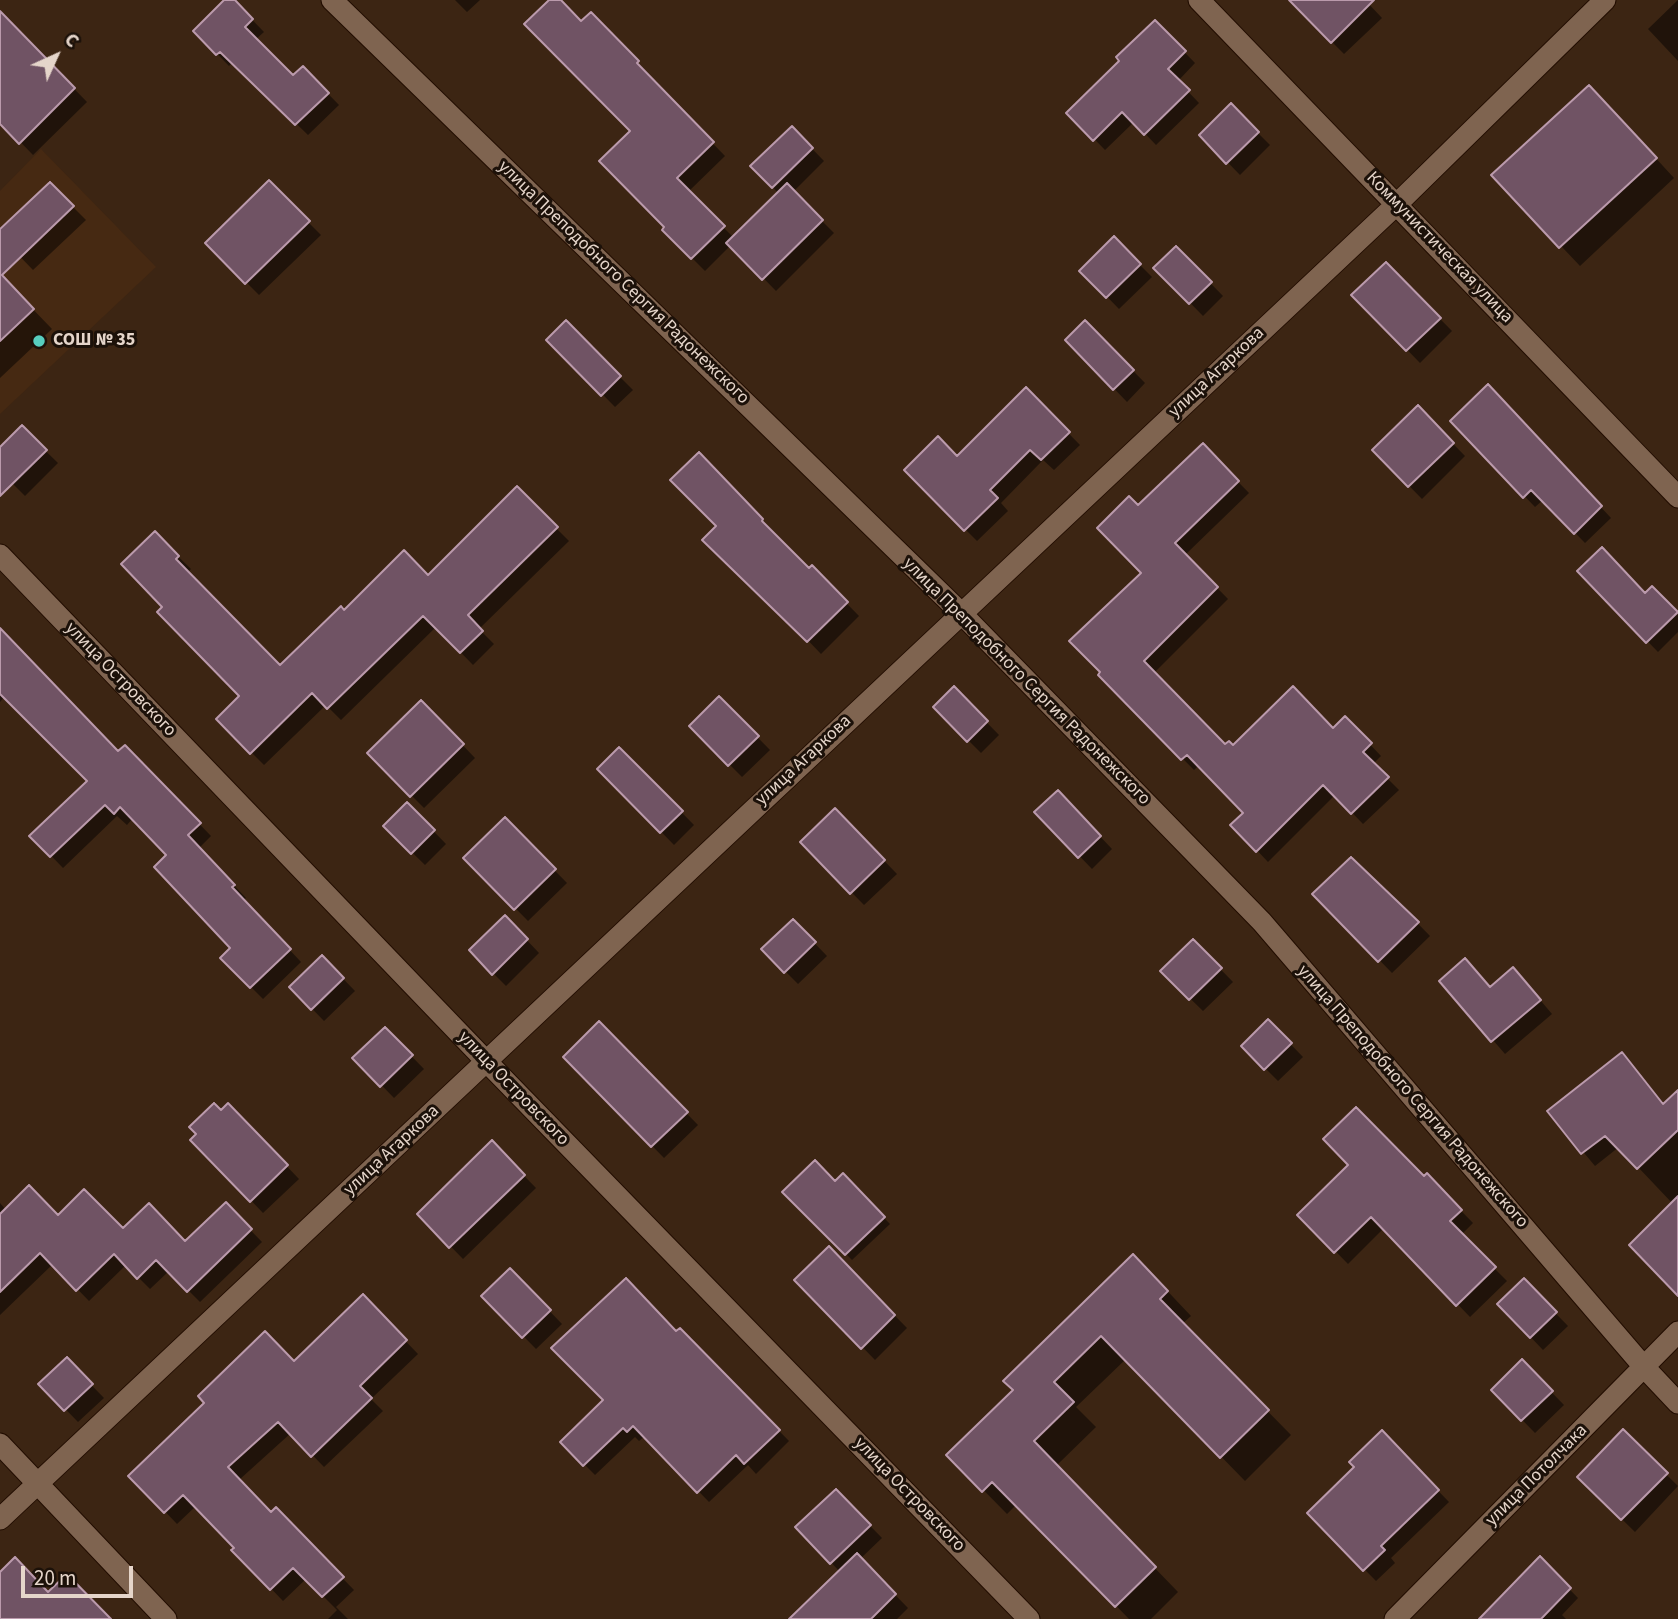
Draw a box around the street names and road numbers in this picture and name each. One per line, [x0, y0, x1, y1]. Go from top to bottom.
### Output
street label: улица Преподобного Сергия Радонежского [493, 157, 753, 409]
street label: Коммунистическая улица [1361, 168, 1517, 328]
street label: улица Агаркова [1165, 323, 1269, 423]
street label: улица Преподобного Сергия Радонежского [898, 554, 1154, 810]
street label: улица Островского [60, 618, 180, 742]
street label: улица Агаркова [752, 711, 856, 811]
street label: улица Преподобного Сергия Радонежского [1292, 961, 1532, 1233]
street label: улица Островского [453, 1027, 573, 1151]
street label: улица Агаркова [340, 1101, 444, 1201]
street label: улица Потолчака [1482, 1421, 1592, 1531]
street label: улица Островского [849, 1433, 969, 1557]

